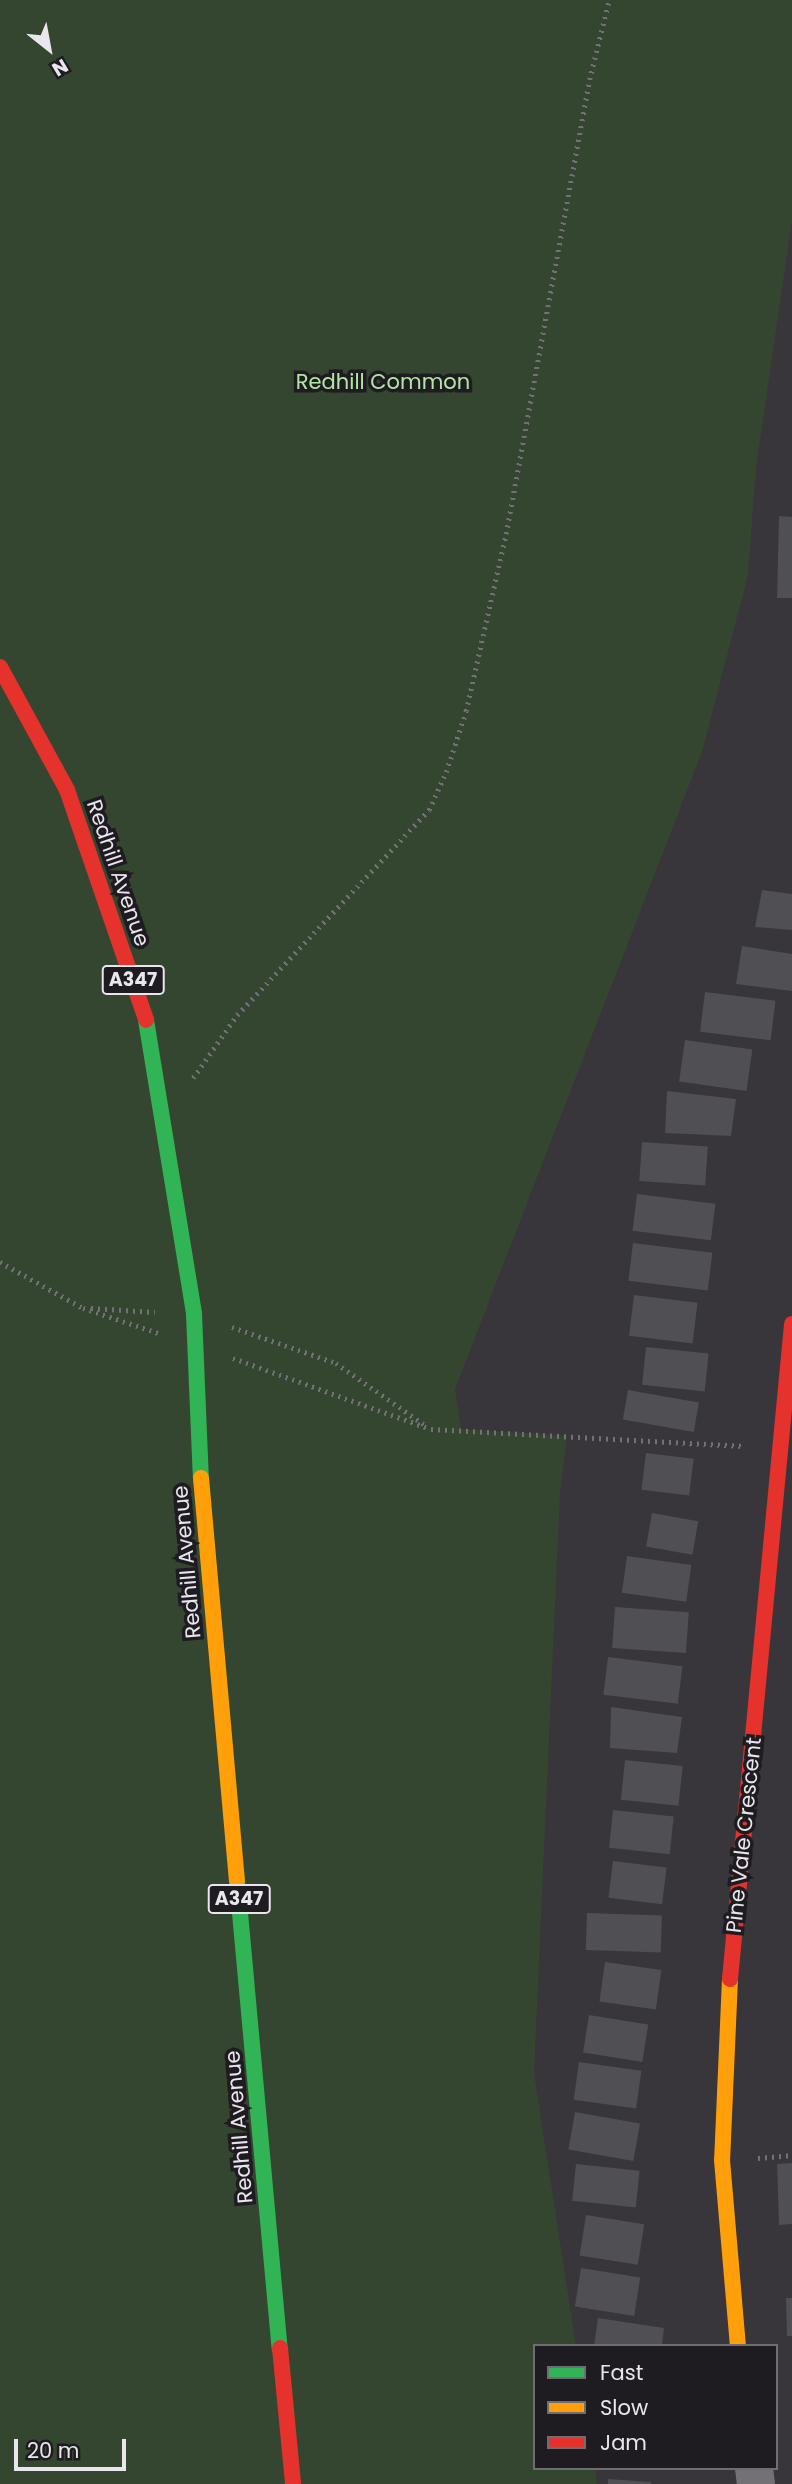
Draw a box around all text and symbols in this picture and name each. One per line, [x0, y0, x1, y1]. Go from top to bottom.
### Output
north arrow [14, 14, 84, 84]
text: N [47, 52, 73, 83]
park label: Redhill Common [296, 369, 470, 395]
street label: Redhill Avenue [81, 796, 155, 950]
road number: A347 [102, 964, 164, 996]
street label: Redhill Avenue [168, 1485, 206, 1639]
street label: Pine Vale Crescent [721, 1736, 767, 1934]
road number: A347 [208, 1884, 270, 1914]
street label: Redhill Avenue [220, 2050, 258, 2204]
legend [533, 2344, 778, 2470]
text: Fast [600, 2358, 643, 2387]
text: Slow [600, 2393, 648, 2422]
scale bar [18, 2424, 130, 2468]
text: Jam [600, 2428, 647, 2457]
text: 20 m [27, 2436, 80, 2465]

